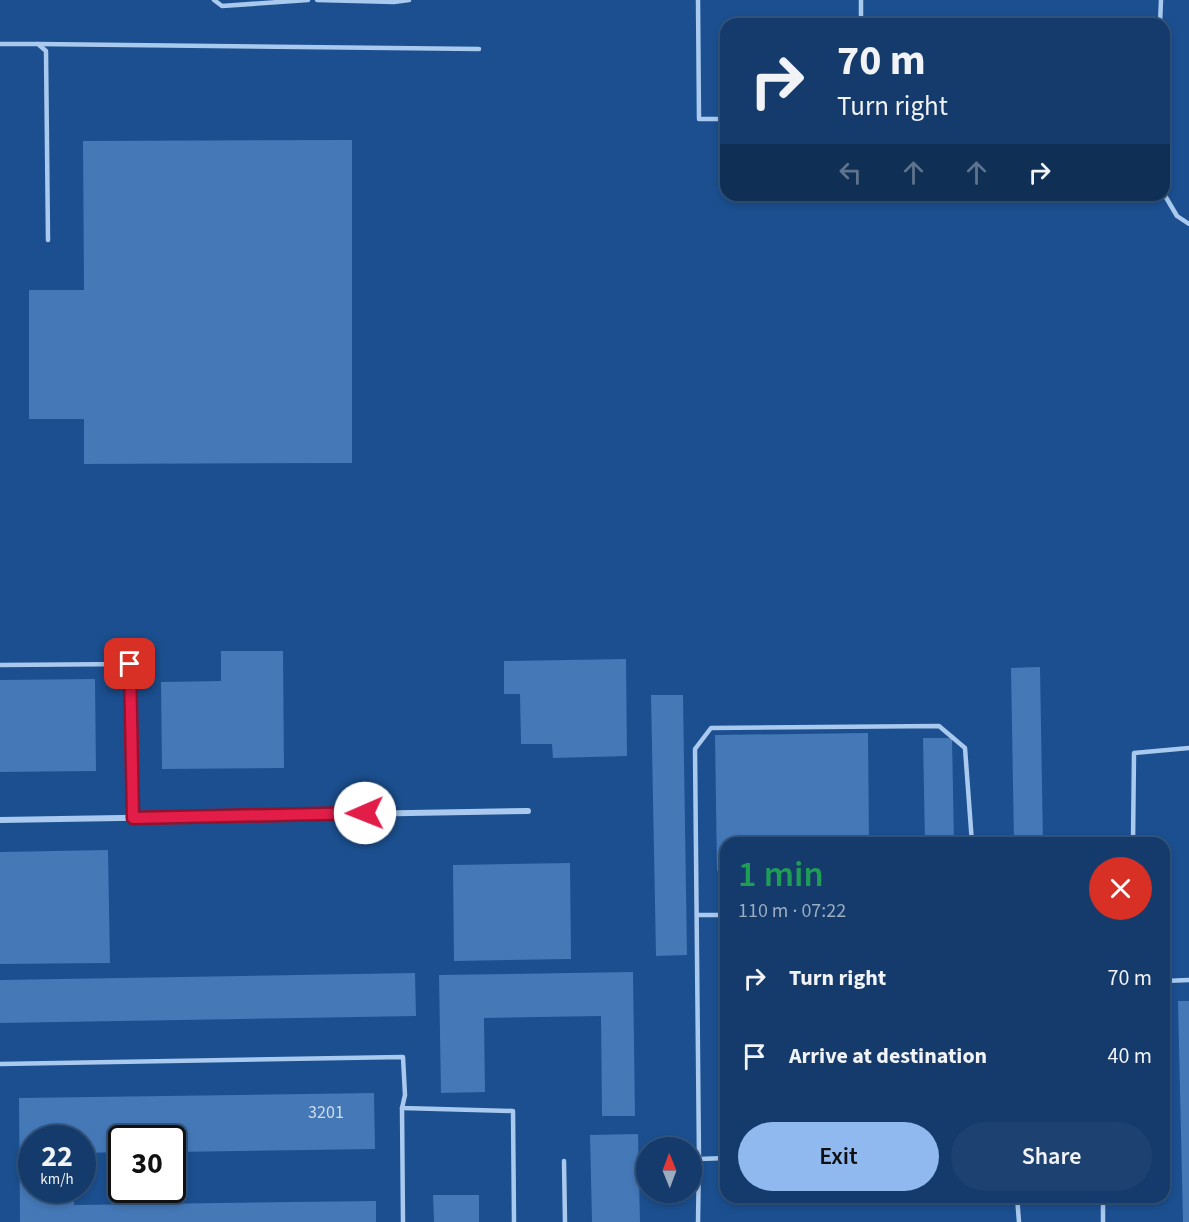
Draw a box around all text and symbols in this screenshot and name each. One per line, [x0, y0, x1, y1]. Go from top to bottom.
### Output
text: 70 m [837, 31, 926, 91]
icon: right [738, 42, 816, 120]
text: Turn right [837, 87, 948, 126]
icon: left [834, 156, 867, 189]
icon: ahead [897, 156, 930, 189]
icon: ahead [960, 156, 993, 189]
icon: right [1023, 156, 1056, 189]
pin [104, 638, 155, 689]
icon: arrive [113, 647, 146, 680]
position arrow [333, 781, 397, 845]
text: 1 min [738, 849, 824, 900]
button: close [1089, 857, 1152, 920]
text: 110 m · 07:22 [738, 897, 846, 925]
icon: right [738, 962, 771, 995]
text: Turn right [789, 962, 886, 994]
text: 70 m [1107, 962, 1152, 994]
icon: arrive [738, 1040, 771, 1073]
text: Arrive at destination [789, 1040, 987, 1072]
text: 40 m [1107, 1040, 1152, 1072]
house number: 3201 [308, 1100, 344, 1125]
button: Exit [738, 1122, 939, 1191]
button: Share [951, 1122, 1152, 1191]
speed limit sign: 30 [108, 1125, 186, 1203]
text: 22 [41, 1135, 73, 1178]
north arrow [636, 1137, 702, 1203]
map controls [636, 1137, 702, 1203]
text: km/h [40, 1169, 74, 1190]

